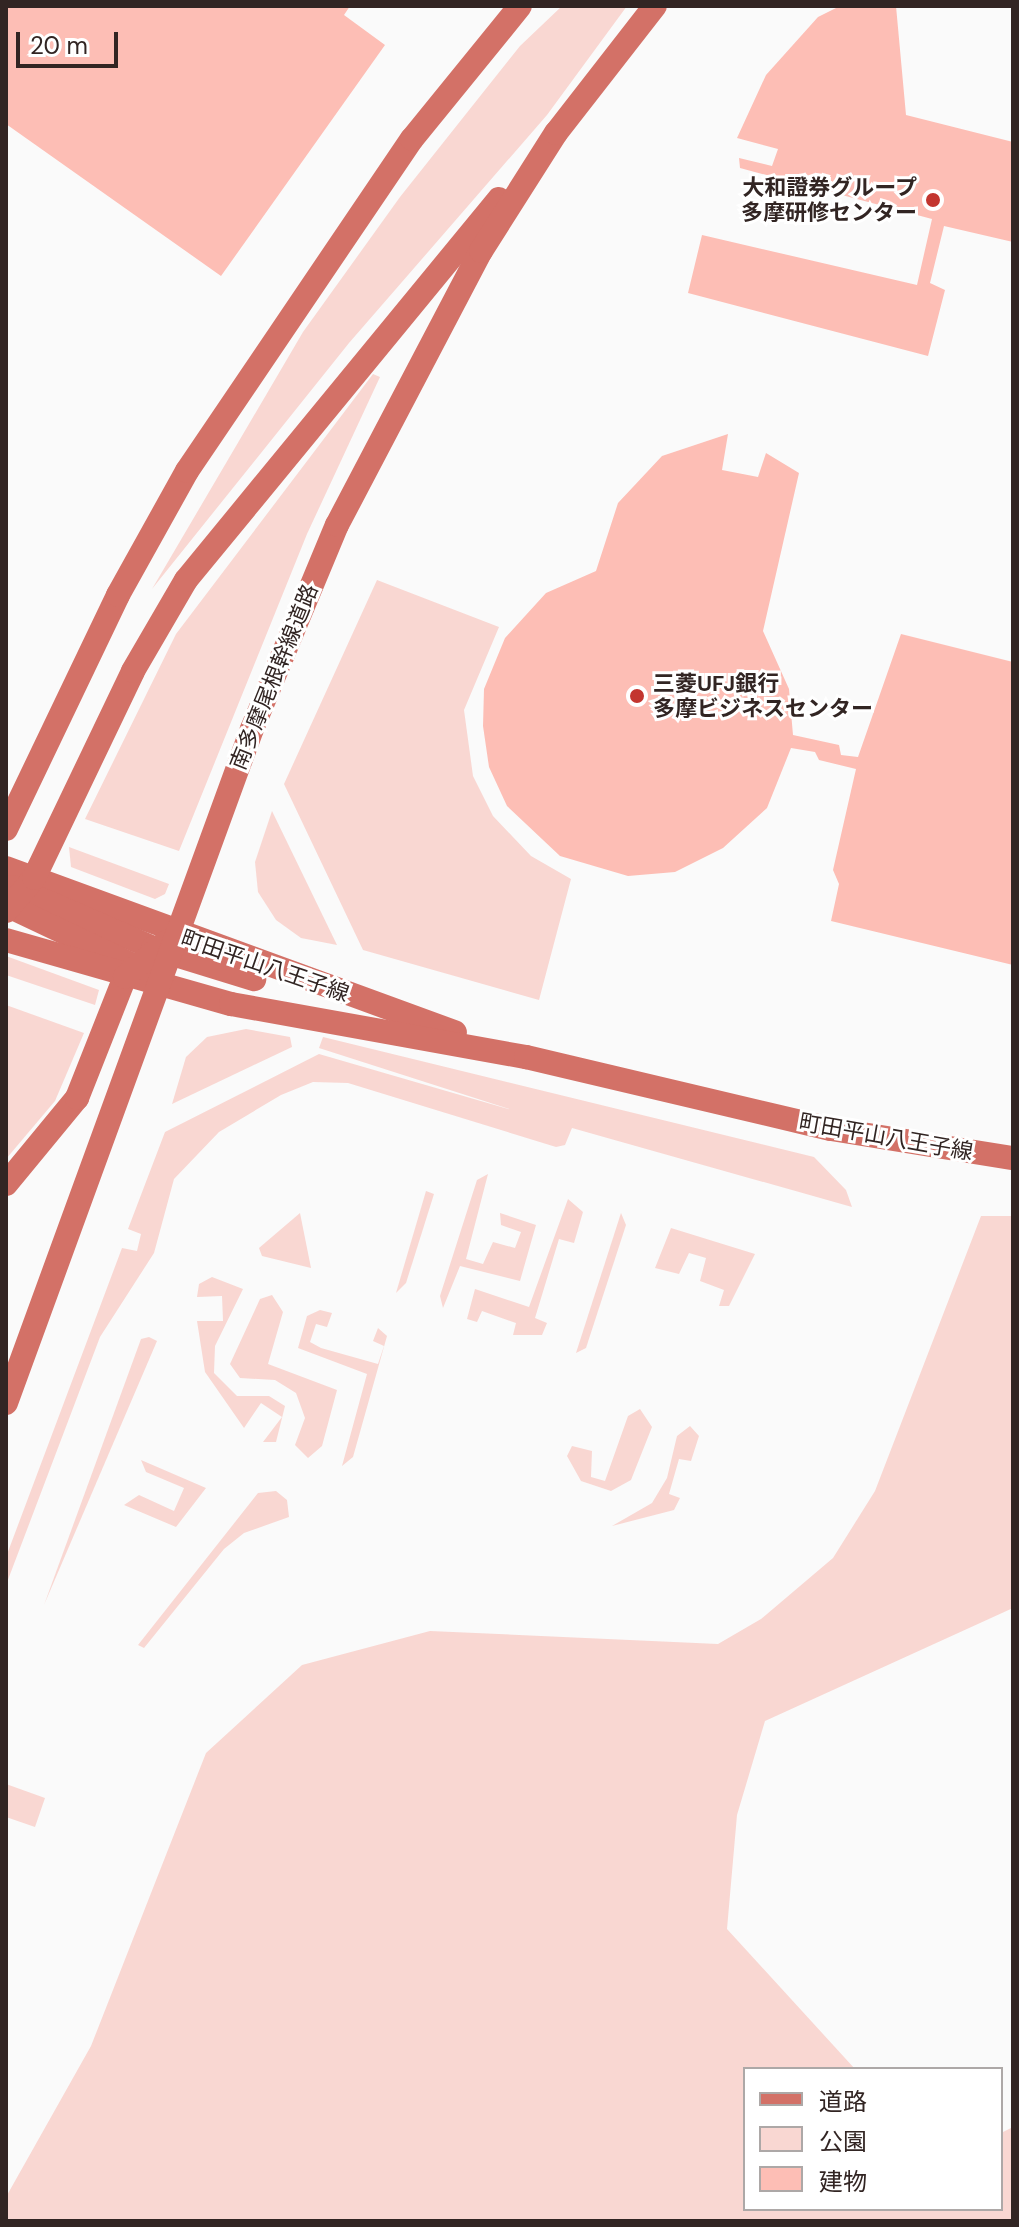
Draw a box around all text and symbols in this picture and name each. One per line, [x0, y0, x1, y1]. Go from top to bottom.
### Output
scale bar [20, 16, 122, 66]
text: 20 m [30, 30, 88, 61]
place label: 大和證券グループ 多摩研修センター [741, 174, 917, 226]
marker: 大和證券グループ 多摩研修センター [924, 191, 942, 209]
street label: 南多摩尾根幹線道路 [225, 580, 323, 774]
place label: 三菱UFJ銀行 多摩ビジネスセンター [653, 670, 873, 722]
marker: 三菱UFJ銀行 多摩ビジネスセンター [628, 687, 646, 705]
street label: 町田平山八王子線 [177, 925, 353, 1007]
street label: 町田平山八王子線 [797, 1109, 975, 1165]
legend [743, 2067, 1003, 2211]
text: 道路 [819, 2086, 867, 2117]
text: 公園 [819, 2126, 867, 2157]
text: 建物 [819, 2166, 867, 2197]

